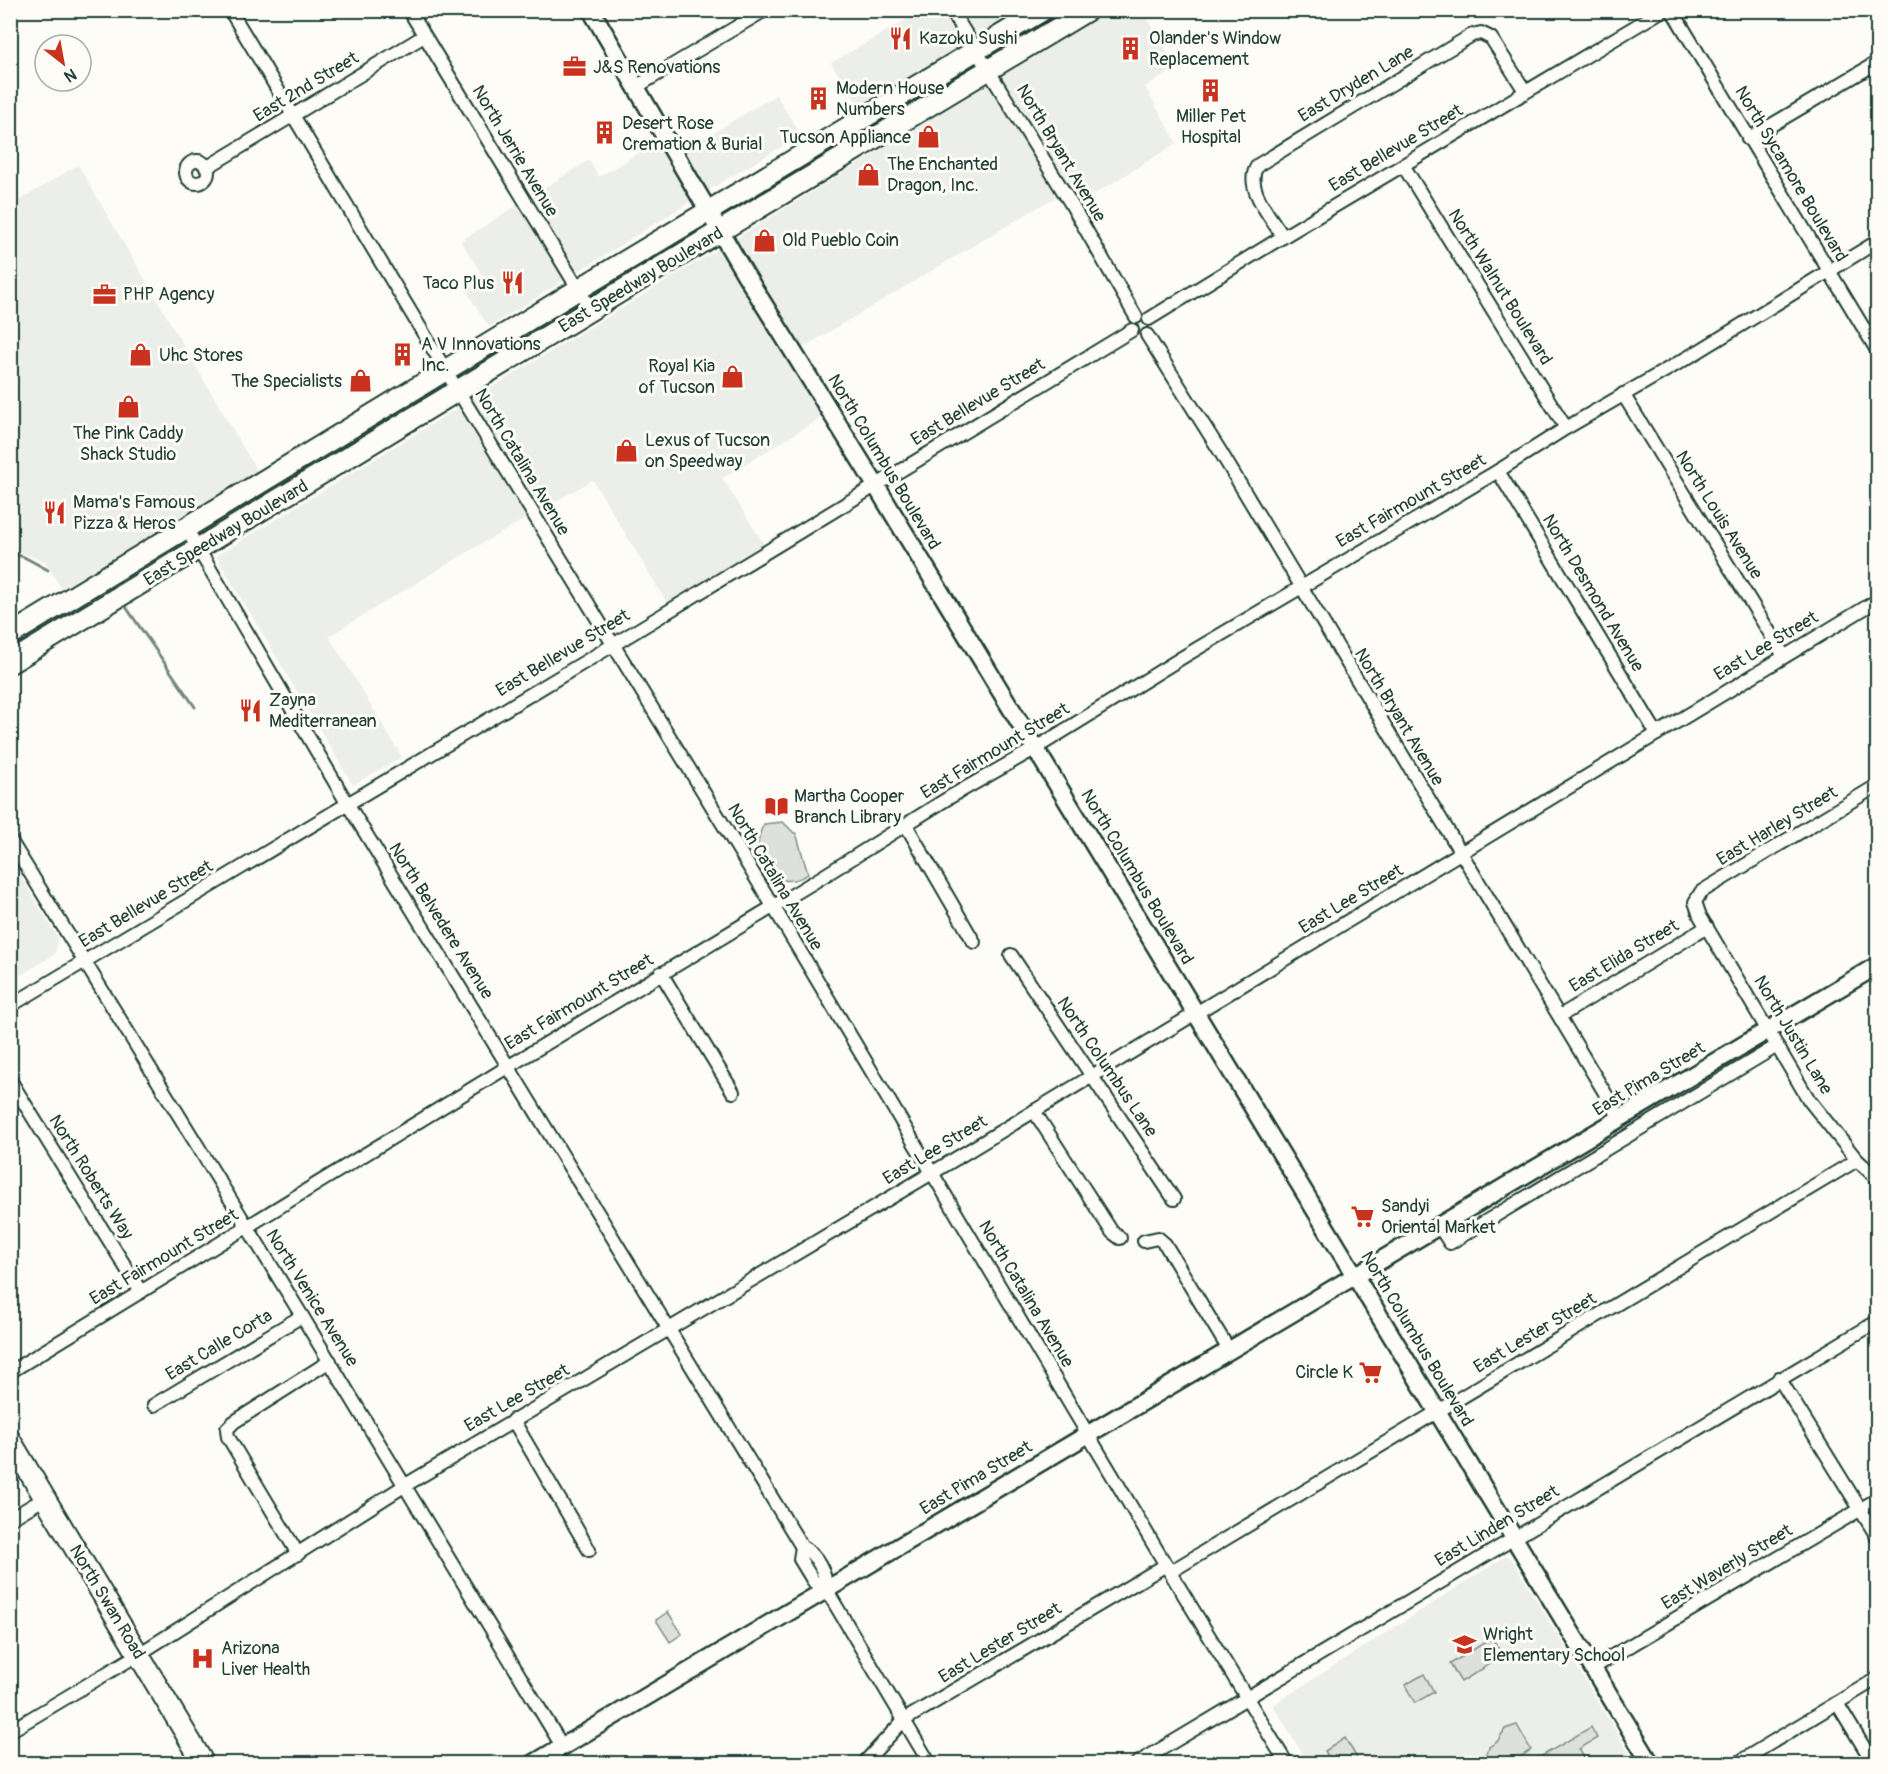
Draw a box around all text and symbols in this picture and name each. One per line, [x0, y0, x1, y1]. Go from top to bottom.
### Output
restaurant icon: Kazoku Sushi [888, 25, 914, 51]
place label: Kazoku Sushi [919, 27, 1017, 50]
place label: Olander's Window Replacement [1149, 27, 1281, 71]
north arrow [33, 33, 93, 93]
building icon: Olander's Window Replacement [1118, 35, 1144, 61]
street label: East Dryden Lane [1294, 40, 1418, 128]
street label: East 2nd Street [249, 46, 363, 127]
office icon: J&S Renovations [562, 54, 588, 80]
place label: J&S Renovations [593, 56, 720, 79]
text: N [60, 64, 80, 86]
place label: Modern House Numbers [836, 77, 944, 121]
building icon: Miller Pet Hospital [1198, 77, 1224, 103]
street label: North Bryant Avenue [1011, 80, 1111, 226]
street label: North Jerrie Avenue [467, 81, 563, 221]
street label: North Sycamore Boulevard [1729, 82, 1853, 266]
building icon: Modern House Numbers [805, 85, 831, 111]
street label: East Bellevue Street [1325, 99, 1468, 197]
place label: Miller Pet Hospital [1176, 105, 1247, 149]
place label: Desert Rose Cremation & Burial [622, 112, 762, 156]
building icon: Desert Rose Cremation & Burial [591, 120, 617, 146]
shop icon: Tucson Appliance [916, 124, 942, 150]
place label: Tucson Appliance [780, 126, 911, 149]
place label: The Enchanted Dragon, Inc. [887, 153, 998, 197]
shop icon: The Enchanted Dragon, Inc. [856, 161, 882, 187]
street label: North Walnut Boulevard [1443, 205, 1557, 369]
street label: East Speedway Boulevard [554, 222, 728, 338]
shop icon: Old Pueblo Coin [751, 227, 777, 253]
place label: Old Pueblo Coin [782, 229, 899, 252]
restaurant icon: Taco Plus [499, 270, 525, 296]
place label: Taco Plus [423, 272, 494, 295]
office icon: PHP Agency [92, 281, 118, 307]
place label: PHP Agency [123, 283, 215, 306]
place label: A V Innovations Inc. [421, 333, 541, 377]
building icon: A V Innovations Inc. [390, 341, 416, 367]
shop icon: Uhc Stores [128, 342, 154, 368]
place label: Uhc Stores [159, 344, 243, 367]
street label: East Bellevue Street [907, 353, 1050, 451]
place label: Royal Kia of Tucson [639, 355, 715, 399]
shop icon: Royal Kia of Tucson [720, 363, 746, 389]
shop icon: The Specialists [347, 368, 373, 394]
place label: The Specialists [231, 370, 342, 393]
street label: North Columbus Boulevard [822, 370, 946, 554]
street label: North Catalina Avenue [469, 384, 575, 540]
shop icon: The Pink Caddy Shack Studio [115, 394, 141, 420]
place label: The Pink Caddy Shack Studio [73, 422, 184, 466]
place label: Lexus of Tucson on Speedway [645, 429, 770, 473]
shop icon: Lexus of Tucson on Speedway [614, 437, 640, 463]
street label: North Louis Avenue [1670, 446, 1768, 584]
street label: East Fairmount Street [1332, 448, 1491, 553]
street label: East Speedway Boulevard [139, 475, 313, 591]
place label: Mama's Famous Pizza & Heros [73, 491, 195, 535]
restaurant icon: Mama's Famous Pizza & Heros [42, 499, 68, 525]
street label: North Desmond Avenue [1537, 510, 1649, 676]
street label: East Bellevue Street [492, 604, 635, 702]
street label: East Lee Street [1710, 605, 1823, 686]
street label: North Bryant Avenue [1349, 644, 1449, 790]
place label: Zayna Mediterranean [269, 689, 377, 733]
restaurant icon: Zayna Mediterranean [238, 697, 264, 723]
street label: East Fairmount Street [916, 697, 1074, 804]
street label: East Harley Street [1712, 781, 1842, 871]
place label: Martha Cooper Branch Library [794, 785, 905, 829]
street label: North Columbus Boulevard [1075, 785, 1199, 969]
library icon: Martha Cooper Branch Library [763, 793, 789, 819]
street label: North Catalina Avenue [722, 799, 828, 955]
street label: North Belvedere Avenue [383, 838, 499, 1004]
street label: East Bellevue Street [75, 855, 218, 953]
street label: East Lee Street [1295, 858, 1408, 939]
street label: East Elida Street [1565, 914, 1684, 998]
street label: East Fairmount Street [500, 948, 658, 1055]
street label: North Justin Lane [1748, 971, 1838, 1099]
street label: North Columbus Lane [1052, 992, 1163, 1142]
street label: East Pima Street [1589, 1036, 1710, 1121]
street label: East Lee Street [879, 1109, 992, 1190]
street label: North Roberts Way [43, 1110, 139, 1244]
place label: Sandyi Oriental Market [1381, 1195, 1497, 1239]
street label: East Fairmount Street [85, 1203, 243, 1310]
supermarket icon: Sandyi Oriental Market [1350, 1203, 1376, 1229]
street label: North Catalina Avenue [973, 1216, 1079, 1372]
street label: North Venice Avenue [260, 1225, 364, 1371]
street label: North Columbus Boulevard [1355, 1247, 1479, 1431]
street label: East Lester Street [1469, 1287, 1601, 1379]
street label: East Calle Corta [161, 1304, 277, 1386]
street label: East Lee Street [460, 1358, 574, 1437]
supermarket icon: Circle K [1358, 1359, 1384, 1385]
place label: Circle K [1295, 1361, 1353, 1384]
street label: East Pima Street [916, 1435, 1037, 1520]
street label: East Linden Street [1431, 1480, 1564, 1572]
street label: East Waverly Street [1657, 1518, 1797, 1615]
street label: North Swan Road [64, 1540, 150, 1664]
street label: East Lester Street [934, 1597, 1066, 1689]
place label: Wright Elementary School [1483, 1623, 1625, 1667]
school or university icon: Wright Elementary School [1452, 1631, 1478, 1657]
place label: Arizona Liver Health [221, 1637, 310, 1681]
hospital icon: Arizona Liver Health [190, 1645, 216, 1671]

